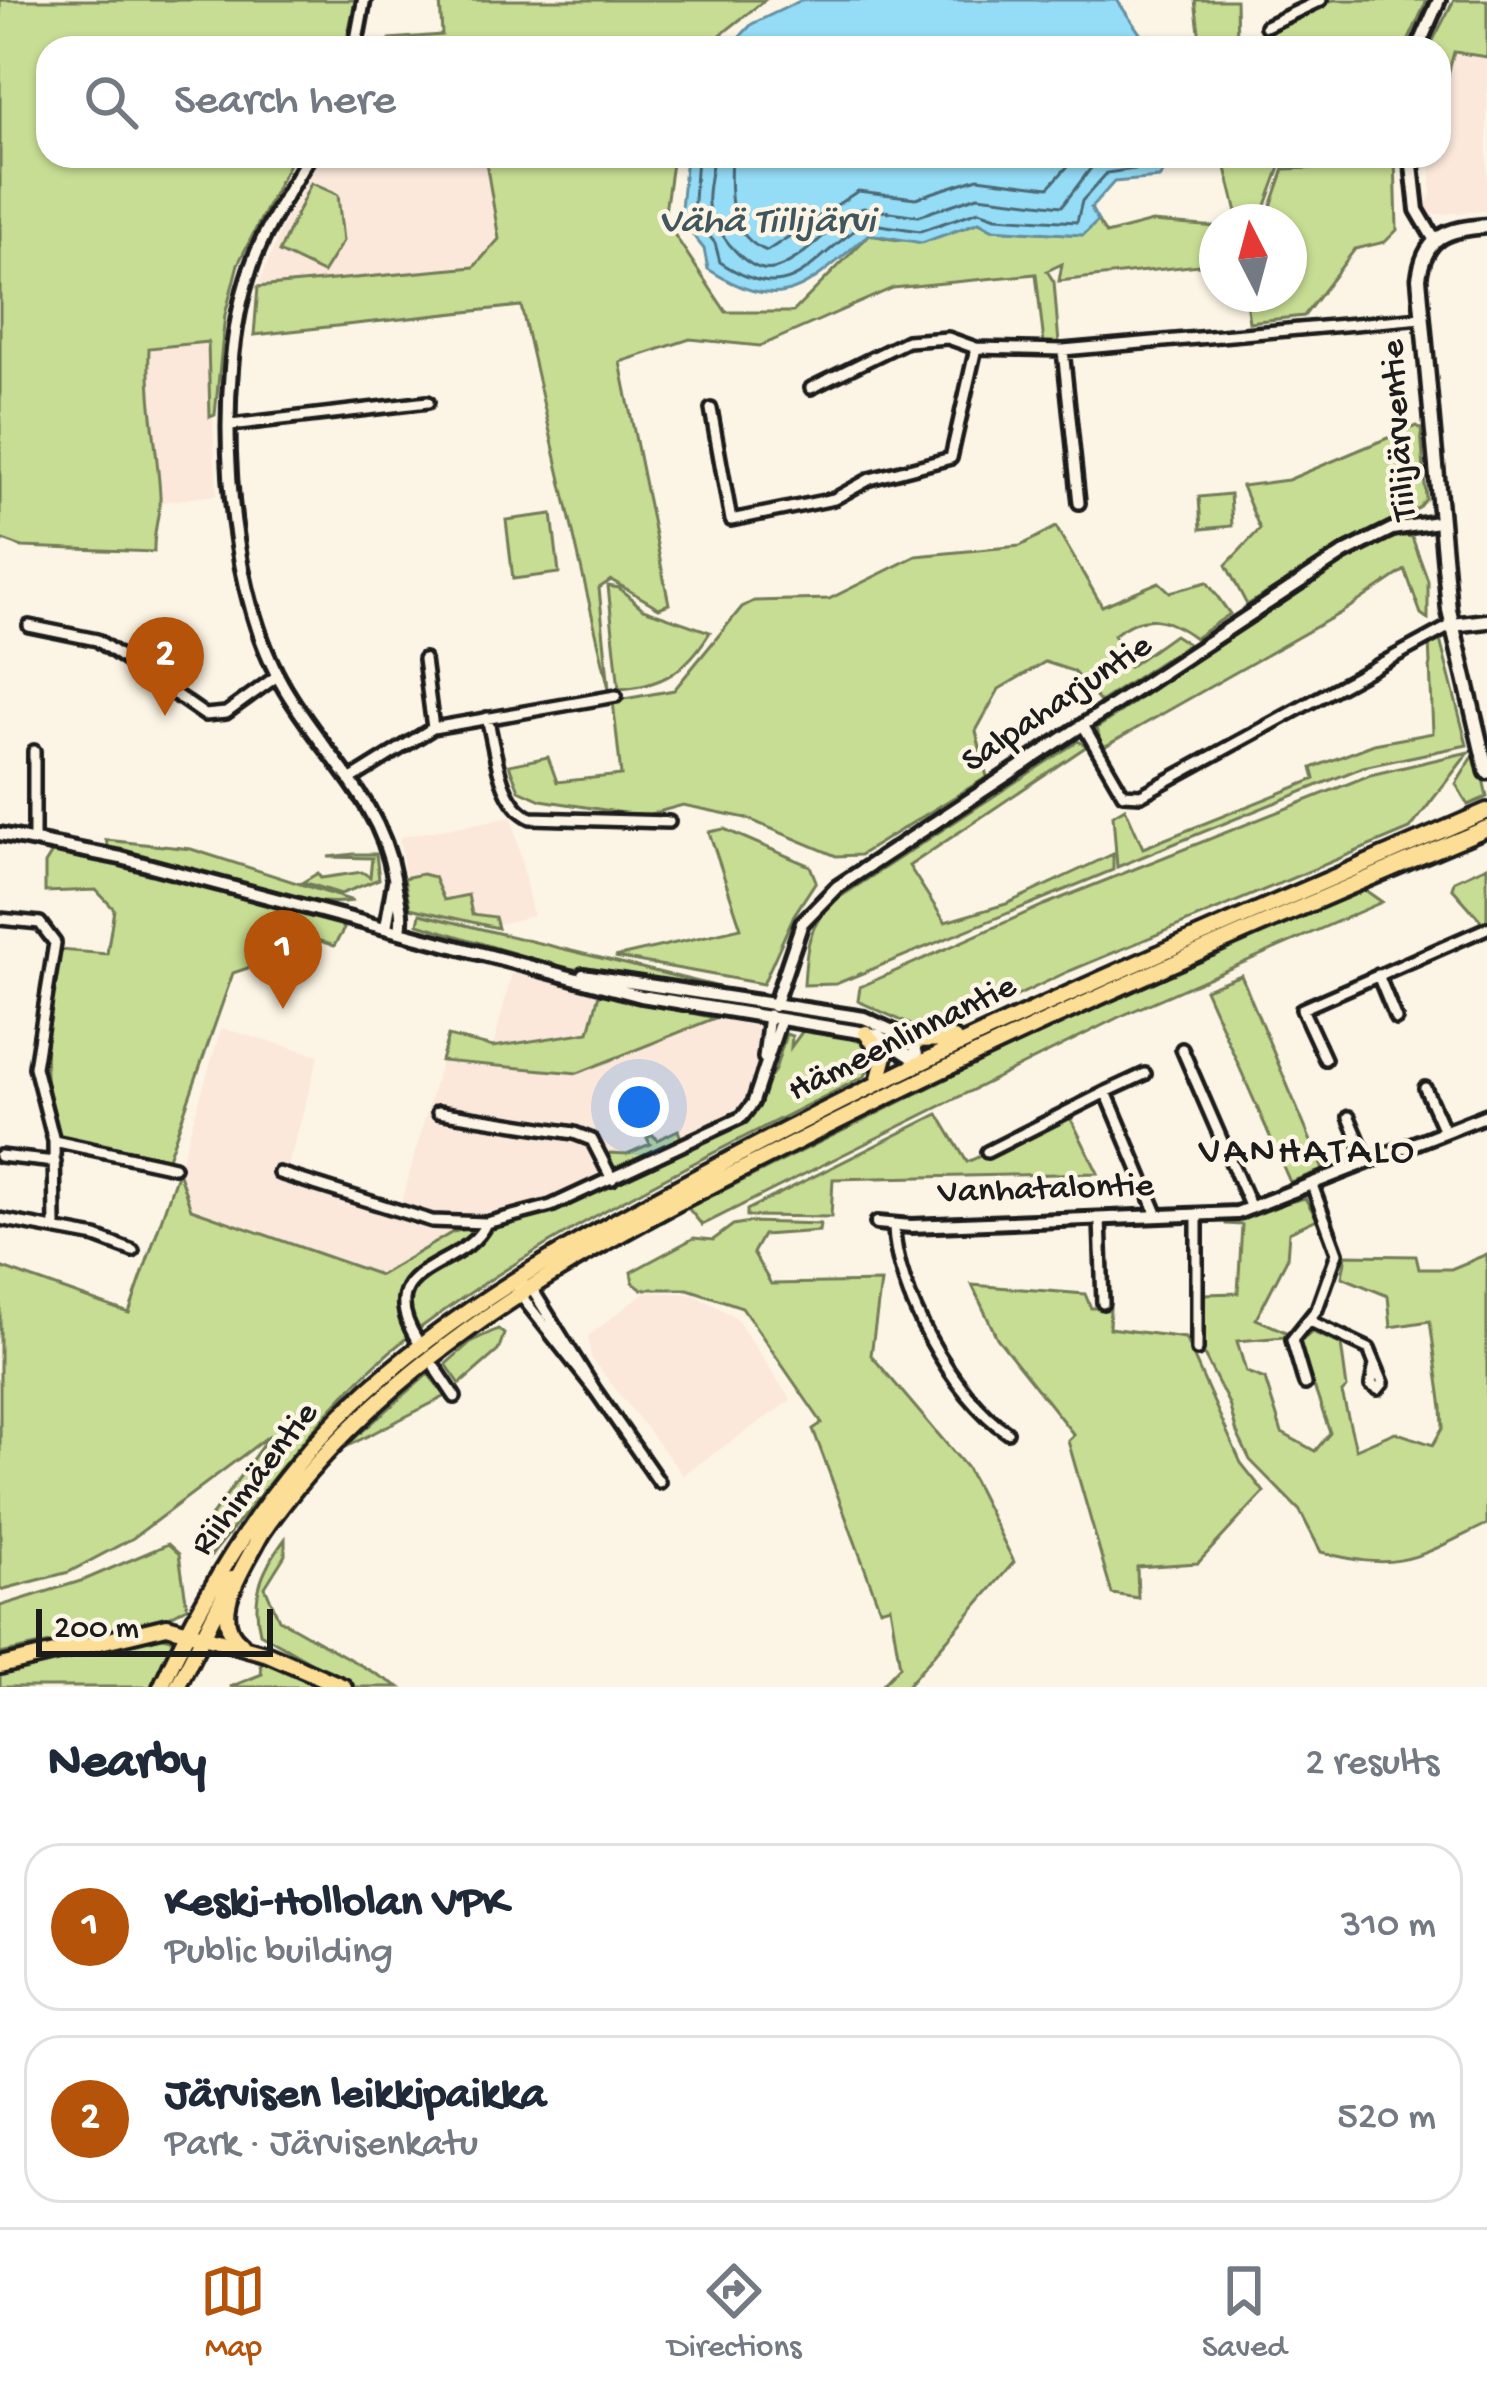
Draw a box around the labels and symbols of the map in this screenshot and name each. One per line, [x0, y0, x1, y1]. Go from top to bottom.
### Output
water label: Vähä Tiilijärvi [659, 201, 880, 247]
north arrow [1199, 204, 1307, 312]
street label: Tiilijärventie [1373, 338, 1429, 524]
pin: 2 [126, 617, 204, 716]
street label: Salpaharjuntie [955, 625, 1162, 784]
pin: 1 [244, 910, 322, 1009]
street label: Hämeenlinnantie [782, 966, 1024, 1114]
your location [609, 1077, 669, 1137]
district label: VANHATALO [1198, 1131, 1417, 1177]
street label: Vanhatalontie [936, 1166, 1155, 1216]
street label: Riihimäentie [182, 1394, 330, 1566]
scale bar [36, 1603, 273, 1656]

